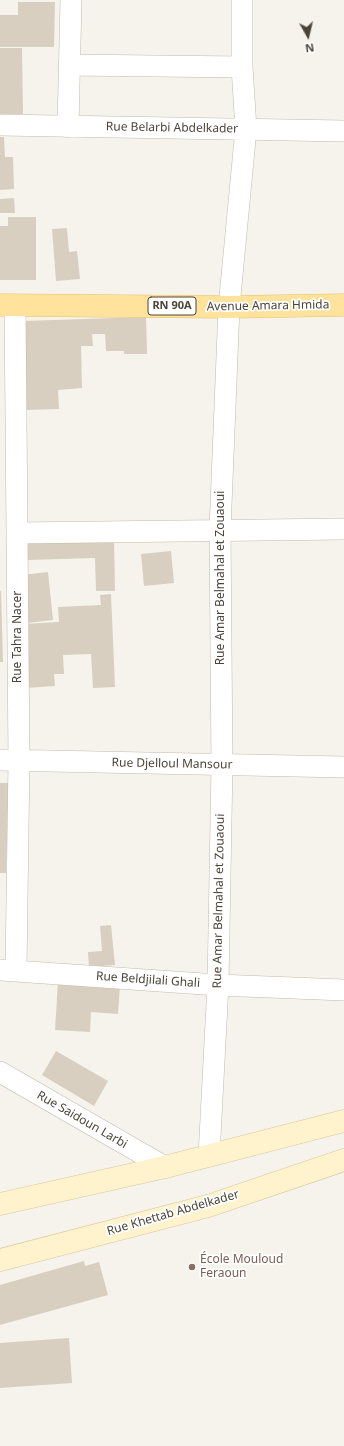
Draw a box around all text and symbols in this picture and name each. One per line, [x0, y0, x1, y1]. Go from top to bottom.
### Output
north arrow [288, 16, 328, 56]
text: N [304, 40, 315, 56]
street label: Rue Belarbi Abdelkader [106, 120, 238, 136]
road number: RN 90A [148, 297, 196, 315]
street label: Avenue Amara Hmida [207, 298, 329, 314]
street label: Rue Amar Belmahal et Zouaoui [214, 491, 228, 665]
street label: Rue Tahra Nacer [11, 591, 25, 683]
street label: Rue Djelloul Mansour [111, 756, 233, 772]
street label: Rue Amar Belmahal et Zouaoui [210, 814, 228, 988]
street label: Rue Beldjilali Ghali [96, 969, 200, 991]
street label: Rue Saidoun Larbi [34, 1088, 130, 1152]
street label: Rue Khettab Abdelkader [105, 1187, 241, 1239]
place label: École Mouloud Feraoun [200, 1253, 283, 1281]
marker: École Mouloud Feraoun [187, 1262, 197, 1272]

